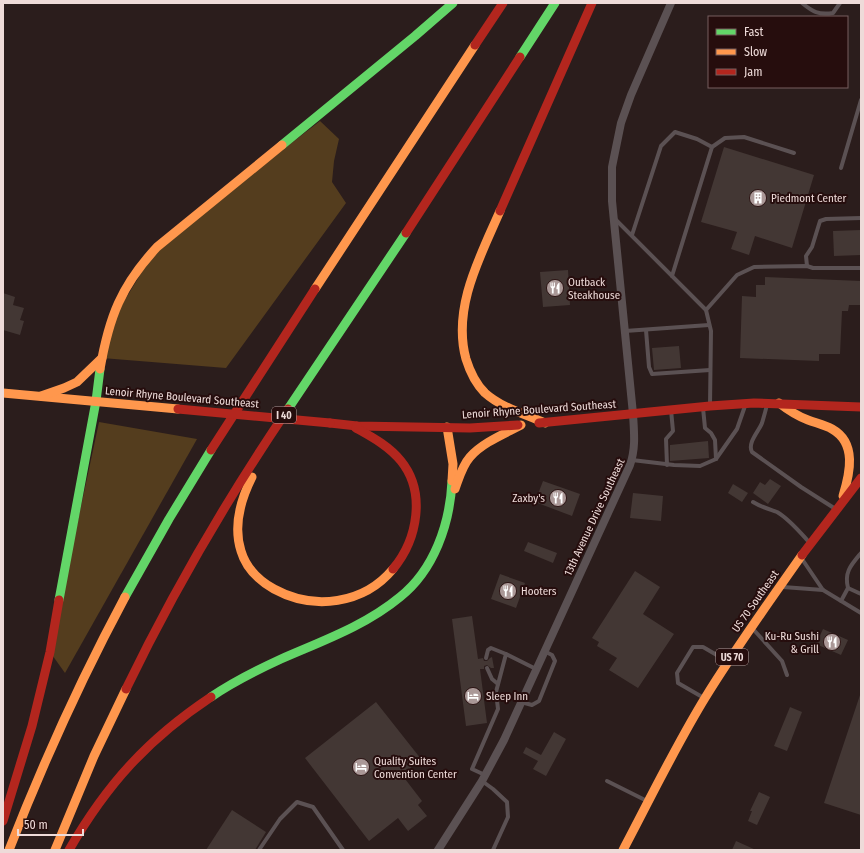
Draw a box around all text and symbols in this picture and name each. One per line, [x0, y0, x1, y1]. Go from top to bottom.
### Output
legend [708, 16, 848, 88]
text: Fast [744, 25, 763, 39]
text: Slow [744, 45, 767, 59]
text: Jam [744, 65, 762, 79]
building icon: Piedmont Center [748, 188, 768, 208]
place label: Piedmont Center [771, 192, 847, 205]
place label: Outback Steakhouse [568, 276, 620, 302]
restaurant icon: Outback Steakhouse [545, 278, 565, 298]
street label: Lenoir Rhyne Boulevard Southeast [104, 384, 260, 411]
street label: Lenoir Rhyne Boulevard Southeast [461, 398, 617, 421]
road number: I 40 [272, 407, 296, 423]
street label: 13th Avenue Drive Southeast [561, 456, 628, 578]
restaurant icon: Zaxby's [548, 488, 568, 508]
place label: Zaxby's [512, 492, 545, 505]
street label: US 70 Southeast [729, 568, 782, 635]
restaurant icon: Hooters [498, 581, 518, 601]
place label: Hooters [521, 585, 557, 598]
place label: Ku-Ru Sushi & Grill [765, 630, 819, 656]
restaurant icon: Ku-Ru Sushi & Grill [822, 632, 842, 652]
road number: US 70 [716, 649, 748, 665]
hotel icon: Sleep Inn [463, 686, 483, 706]
place label: Sleep Inn [486, 690, 528, 703]
place label: Quality Suites Convention Center [374, 755, 457, 781]
hotel icon: Quality Suites Convention Center [351, 757, 371, 777]
scale bar [18, 811, 83, 837]
text: 50 m [24, 818, 48, 832]

